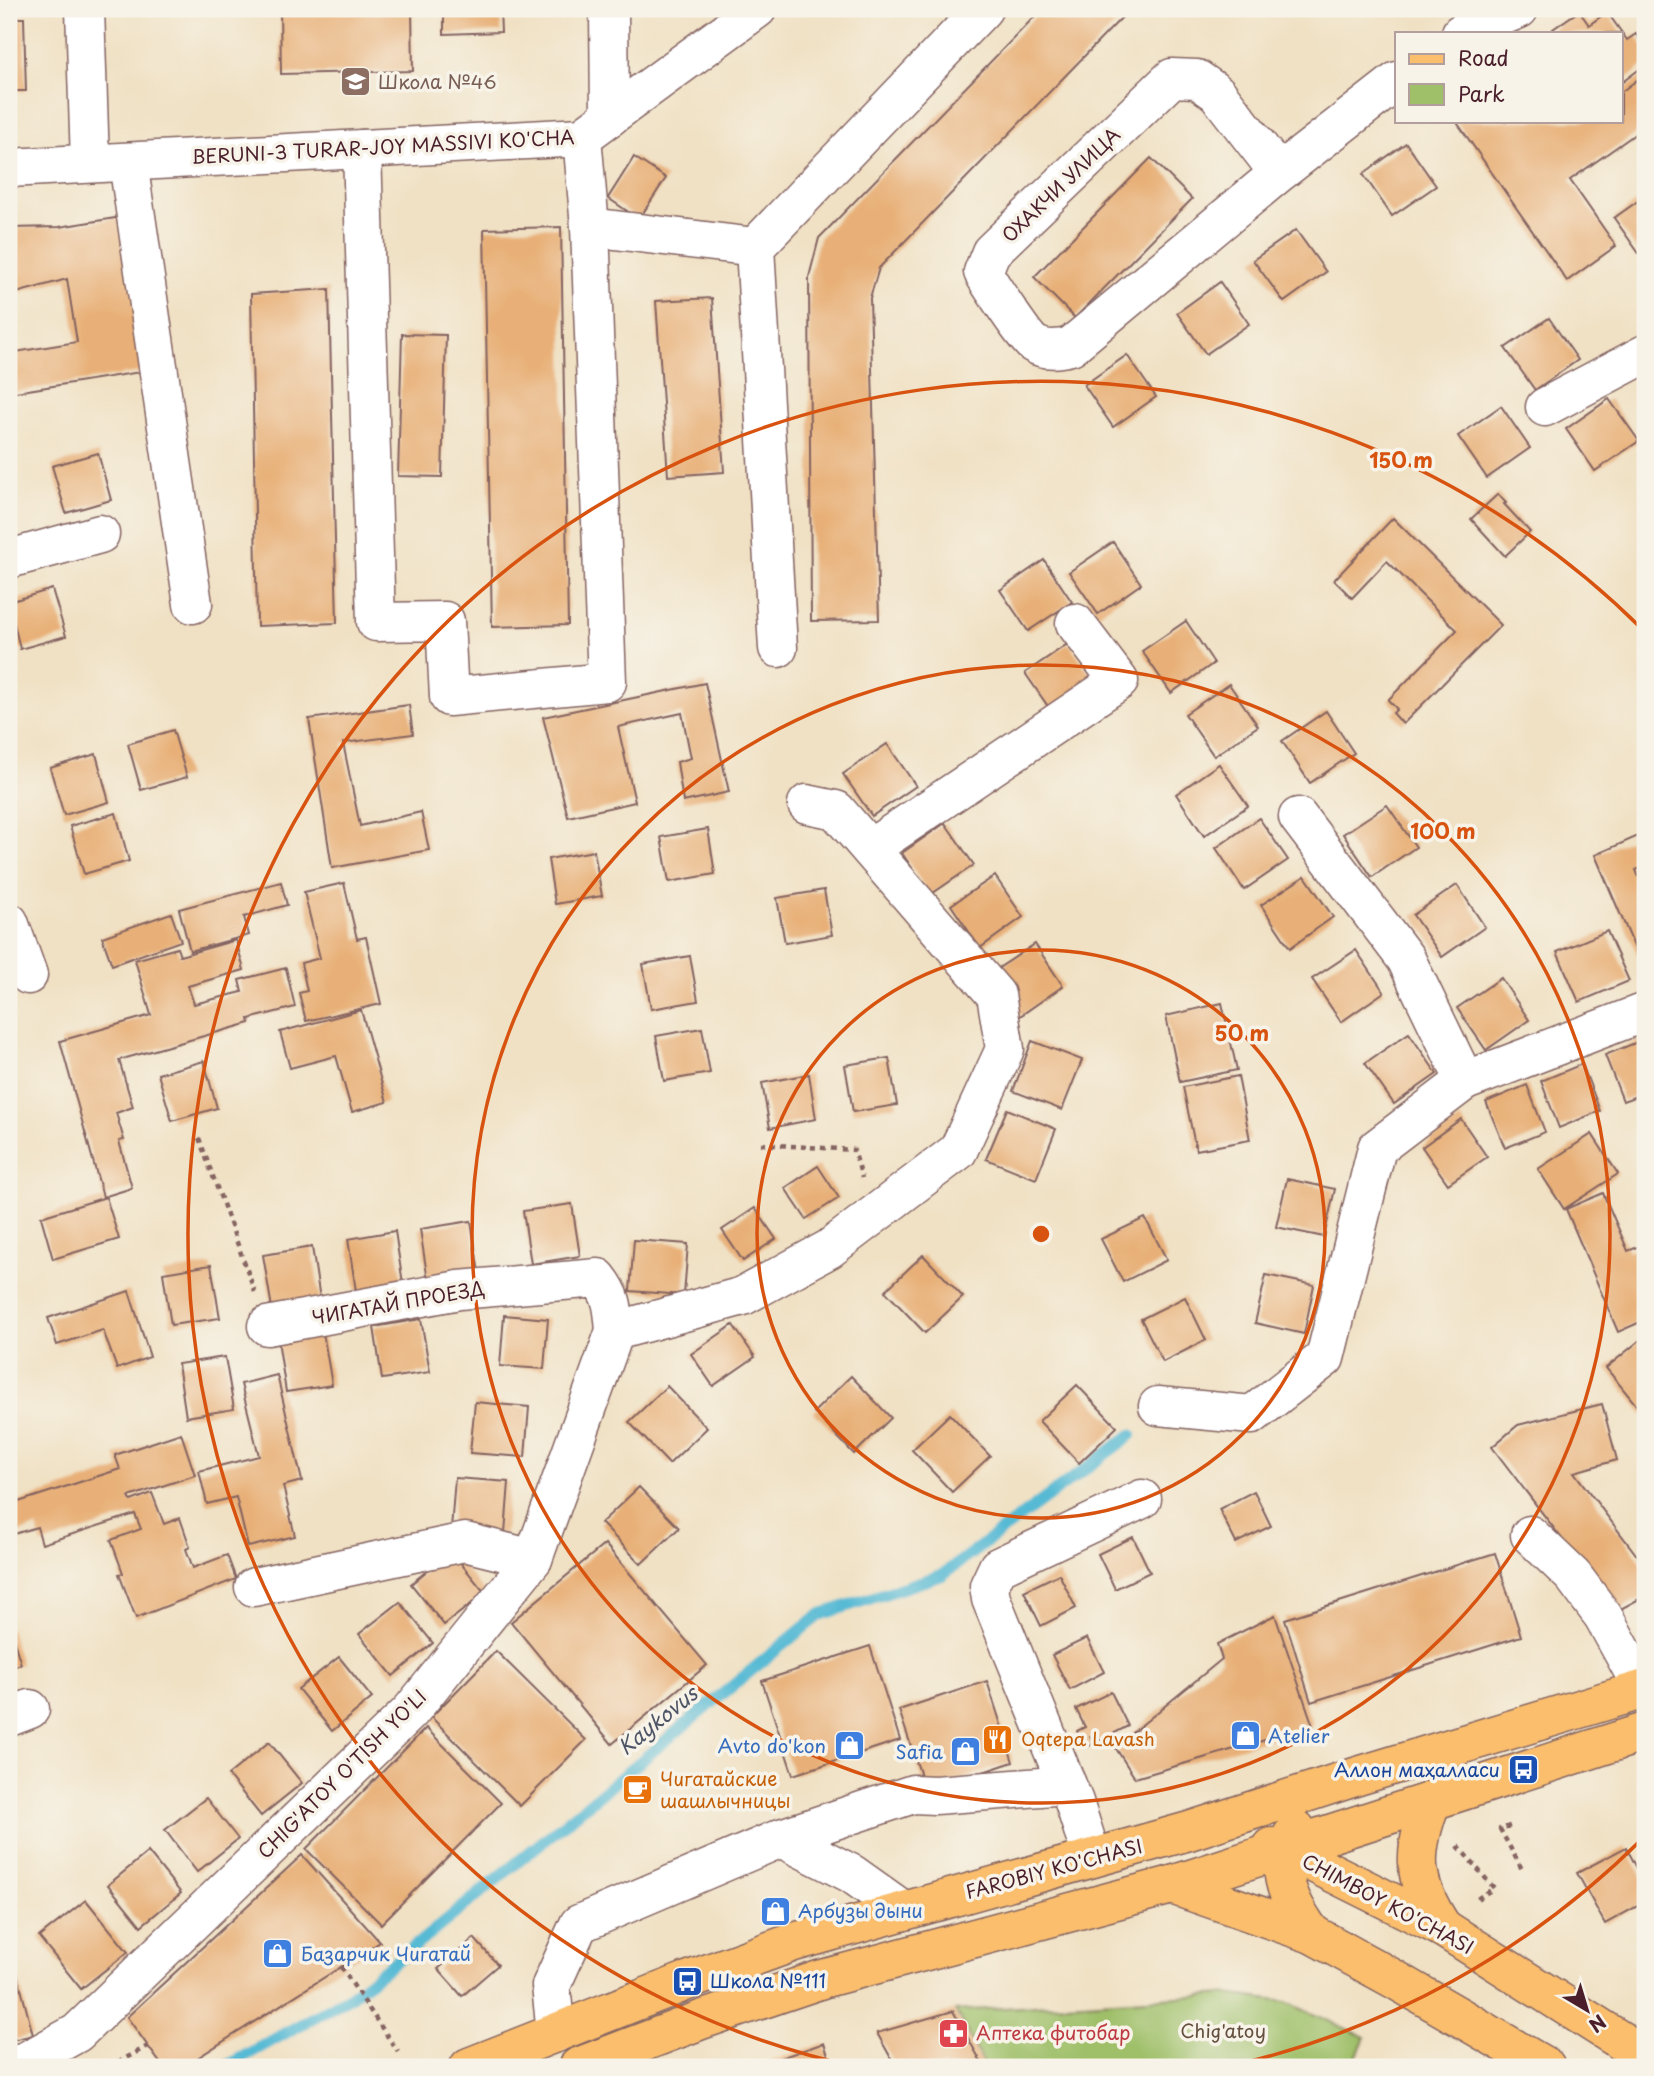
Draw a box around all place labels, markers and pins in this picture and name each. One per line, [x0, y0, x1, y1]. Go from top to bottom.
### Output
school or university icon: Школа №46 [338, 65, 372, 99]
place label: Школа №46 [378, 67, 497, 95]
centre of rings [1029, 1222, 1053, 1246]
shop icon: Atelier [1228, 1719, 1262, 1753]
place label: Atelier [1268, 1721, 1330, 1749]
restaurant icon: Oqtepa Lavash [981, 1722, 1015, 1756]
place label: Oqtepa Lavash [1021, 1724, 1155, 1752]
shop icon: Avto do'kon [832, 1729, 866, 1763]
place label: Avto do'kon [718, 1731, 826, 1759]
shop icon: Safia [949, 1735, 983, 1769]
place label: Safia [896, 1737, 943, 1765]
bus stop icon: Аллон маҳалласи [1506, 1753, 1540, 1787]
place label: Аллон маҳалласи [1334, 1755, 1500, 1783]
place label: Чигатайские шашлычницы [660, 1764, 791, 1814]
cafe icon: Чигатайские шашлычницы [620, 1773, 654, 1807]
shop icon: Aрбузы дыни [758, 1894, 792, 1928]
place label: Aрбузы дыни [798, 1896, 923, 1924]
shop icon: Базарчик Чигатай [261, 1937, 295, 1971]
place label: Базарчик Чигатай [301, 1939, 471, 1967]
bus stop icon: Школа №111 [670, 1964, 704, 1998]
place label: Школа №111 [710, 1966, 826, 1994]
pharmacy icon: Аптека фитобар [936, 2016, 970, 2050]
place label: Аптека фитобар [976, 2018, 1130, 2046]

